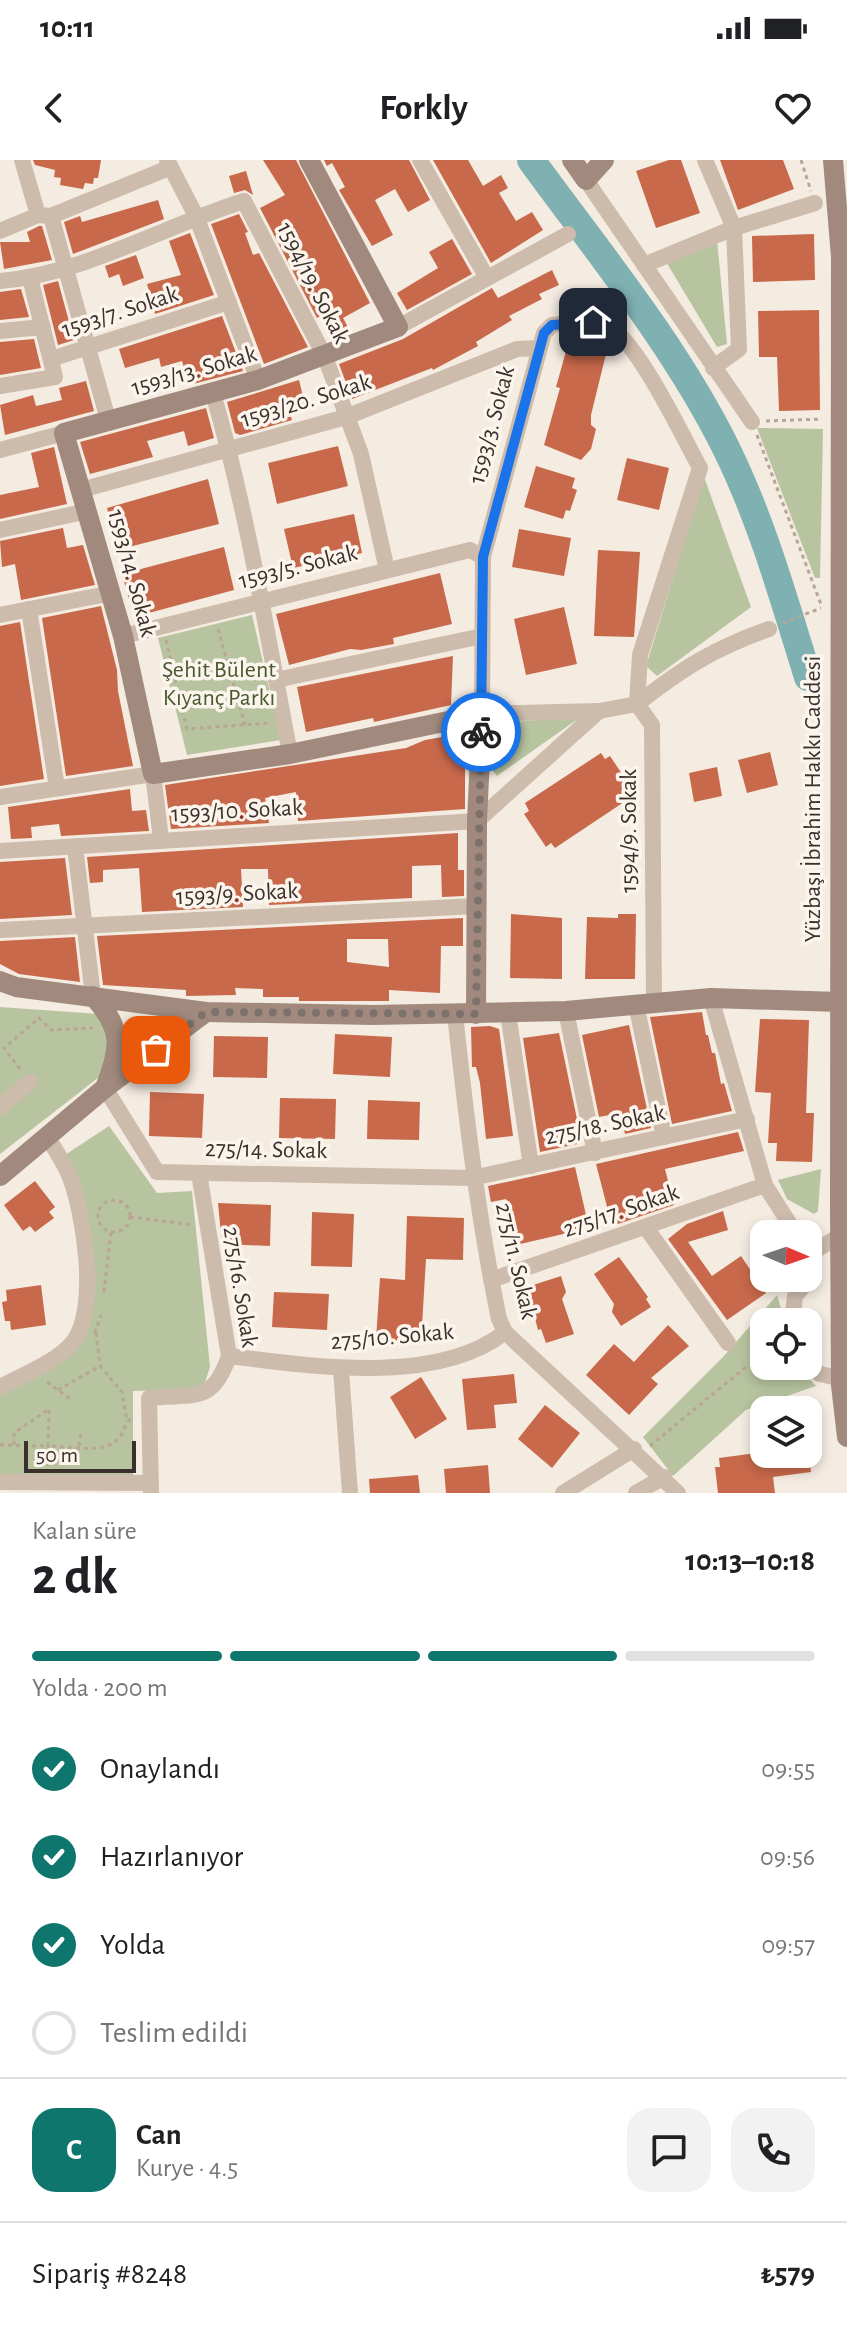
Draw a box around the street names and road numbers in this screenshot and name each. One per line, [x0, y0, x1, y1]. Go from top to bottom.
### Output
street label: 1594/19. Sokak [272, 219, 354, 347]
street label: 1593/7. Sokak [59, 282, 181, 342]
street label: 1593/13. Sokak [129, 342, 259, 400]
street label: 1593/3. Sokak [465, 363, 519, 486]
street label: 1593/20. Sokak [238, 370, 374, 432]
street label: 1593/14. Sokak [103, 507, 161, 639]
street label: 1593/5. Sokak [236, 541, 360, 593]
street label: Yüzbaşı İbrahim Hakkı Caddesi [800, 656, 825, 942]
street label: 1594/9. Sokak [617, 769, 641, 893]
street label: 1593/10. Sokak [171, 796, 304, 826]
street label: 1593/9. Sokak [175, 879, 299, 909]
street label: 275/18. Sokak [543, 1101, 667, 1149]
street label: 275/14. Sokak [205, 1137, 327, 1163]
street label: 275/17. Sokak [560, 1180, 682, 1242]
street label: 275/11. Sokak [491, 1200, 541, 1322]
street label: 275/16. Sokak [219, 1225, 261, 1349]
street label: 275/10. Sokak [330, 1320, 455, 1354]

